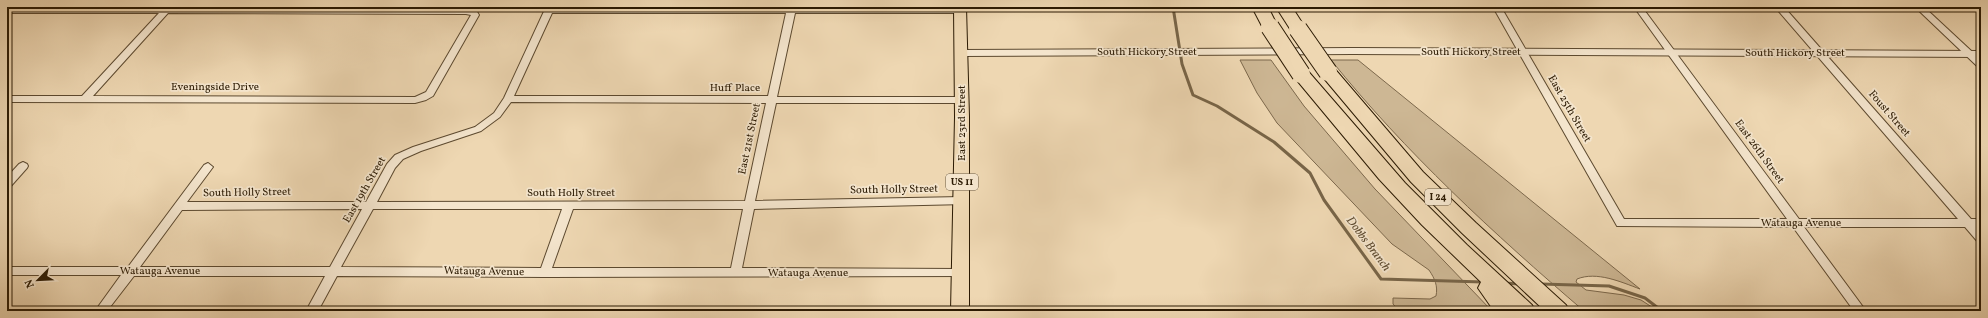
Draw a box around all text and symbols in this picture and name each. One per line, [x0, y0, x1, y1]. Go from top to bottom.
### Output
street label: South Hickory Street [1097, 45, 1197, 60]
street label: South Hickory Street [1421, 45, 1521, 60]
street label: South Hickory Street [1745, 46, 1845, 61]
street label: East 25th Street [1544, 73, 1594, 146]
street label: Eveningside Drive [171, 80, 259, 95]
street label: Huff Place [710, 81, 760, 96]
street label: East 23rd Street [955, 85, 970, 161]
street label: Foust Street [1865, 87, 1914, 141]
street label: East 21st Street [735, 102, 765, 176]
street label: East 26th Street [1731, 117, 1787, 187]
street label: East 19th Street [340, 154, 390, 226]
road number: US 11 [946, 174, 978, 190]
street label: South Holly Street [850, 182, 938, 198]
street label: South Holly Street [203, 185, 291, 201]
street label: South Holly Street [527, 186, 615, 201]
road number: I 24 [1425, 189, 1451, 205]
water label: Dobbs Branch [1342, 213, 1394, 275]
street label: Watauga Avenue [1761, 216, 1841, 231]
north arrow [18, 260, 58, 300]
street label: Watauga Avenue [120, 264, 200, 279]
street label: Watauga Avenue [444, 264, 524, 280]
street label: Watauga Avenue [768, 266, 848, 281]
text: N [22, 277, 39, 290]

